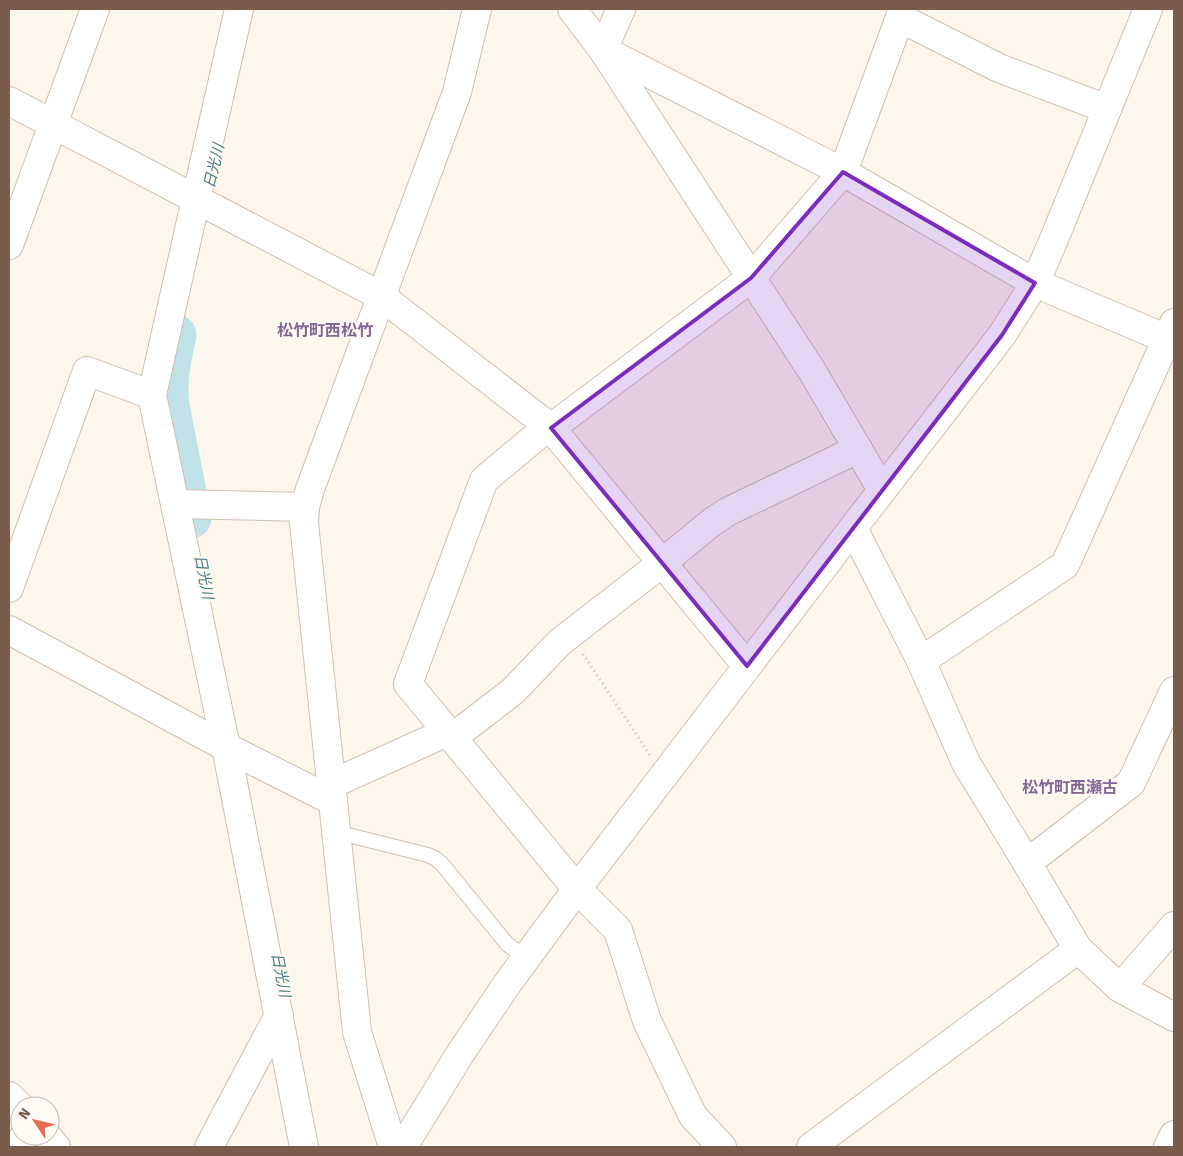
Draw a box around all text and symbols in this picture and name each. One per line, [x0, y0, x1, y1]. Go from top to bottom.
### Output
water label: 日光川 [200, 140, 228, 190]
district label: 松竹町西松竹 [277, 321, 373, 340]
water label: 日光川 [191, 553, 218, 603]
district label: 松竹町西瀬古 [1022, 778, 1118, 797]
water label: 日光川 [268, 951, 295, 1001]
north arrow [10, 1096, 60, 1146]
text: N [15, 1105, 34, 1123]

